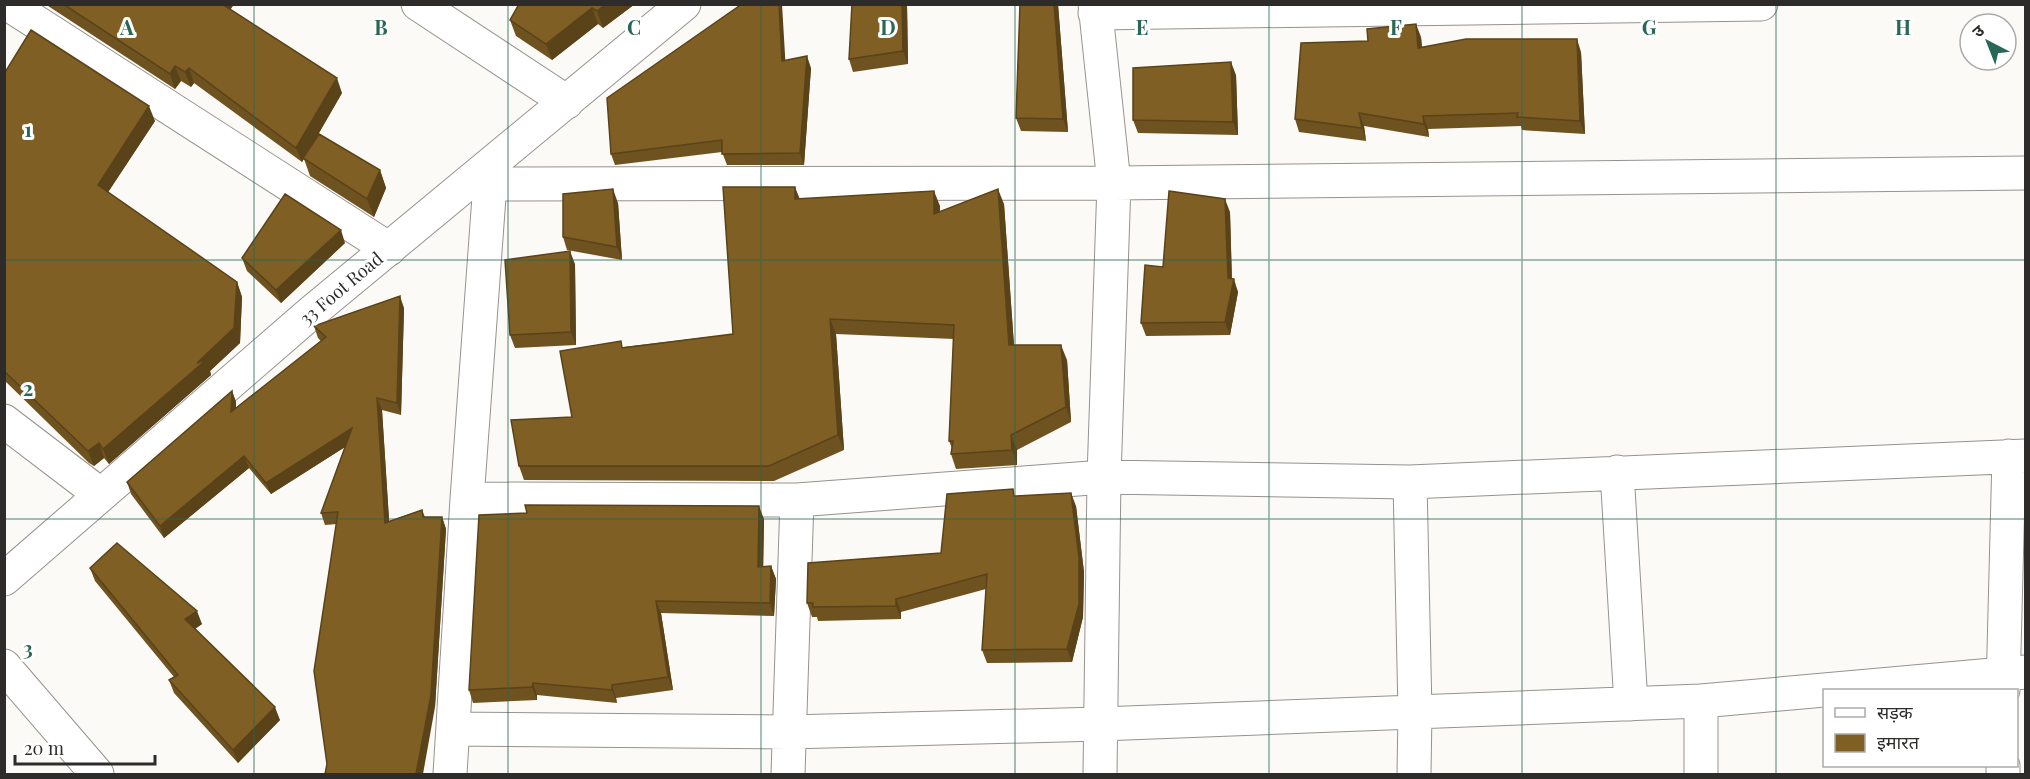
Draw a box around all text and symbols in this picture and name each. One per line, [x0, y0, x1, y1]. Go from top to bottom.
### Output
north arrow [1958, 12, 2018, 72]
text: A [119, 13, 134, 40]
text: B [374, 13, 388, 40]
text: C [627, 13, 641, 40]
text: D [880, 13, 896, 40]
text: E [1136, 13, 1148, 40]
text: F [1390, 13, 1402, 40]
text: G [1642, 13, 1657, 40]
text: H [1895, 13, 1911, 40]
text: उ [1967, 19, 1989, 41]
text: 1 [24, 115, 32, 142]
street label: 33 Foot Road [294, 246, 388, 330]
text: 2 [23, 374, 33, 401]
text: 3 [23, 634, 33, 661]
legend [1823, 689, 2018, 767]
text: सड़क [1877, 700, 1914, 724]
scale bar [15, 728, 154, 766]
text: इमारत [1877, 730, 1920, 754]
text: 20 m [24, 736, 64, 760]

